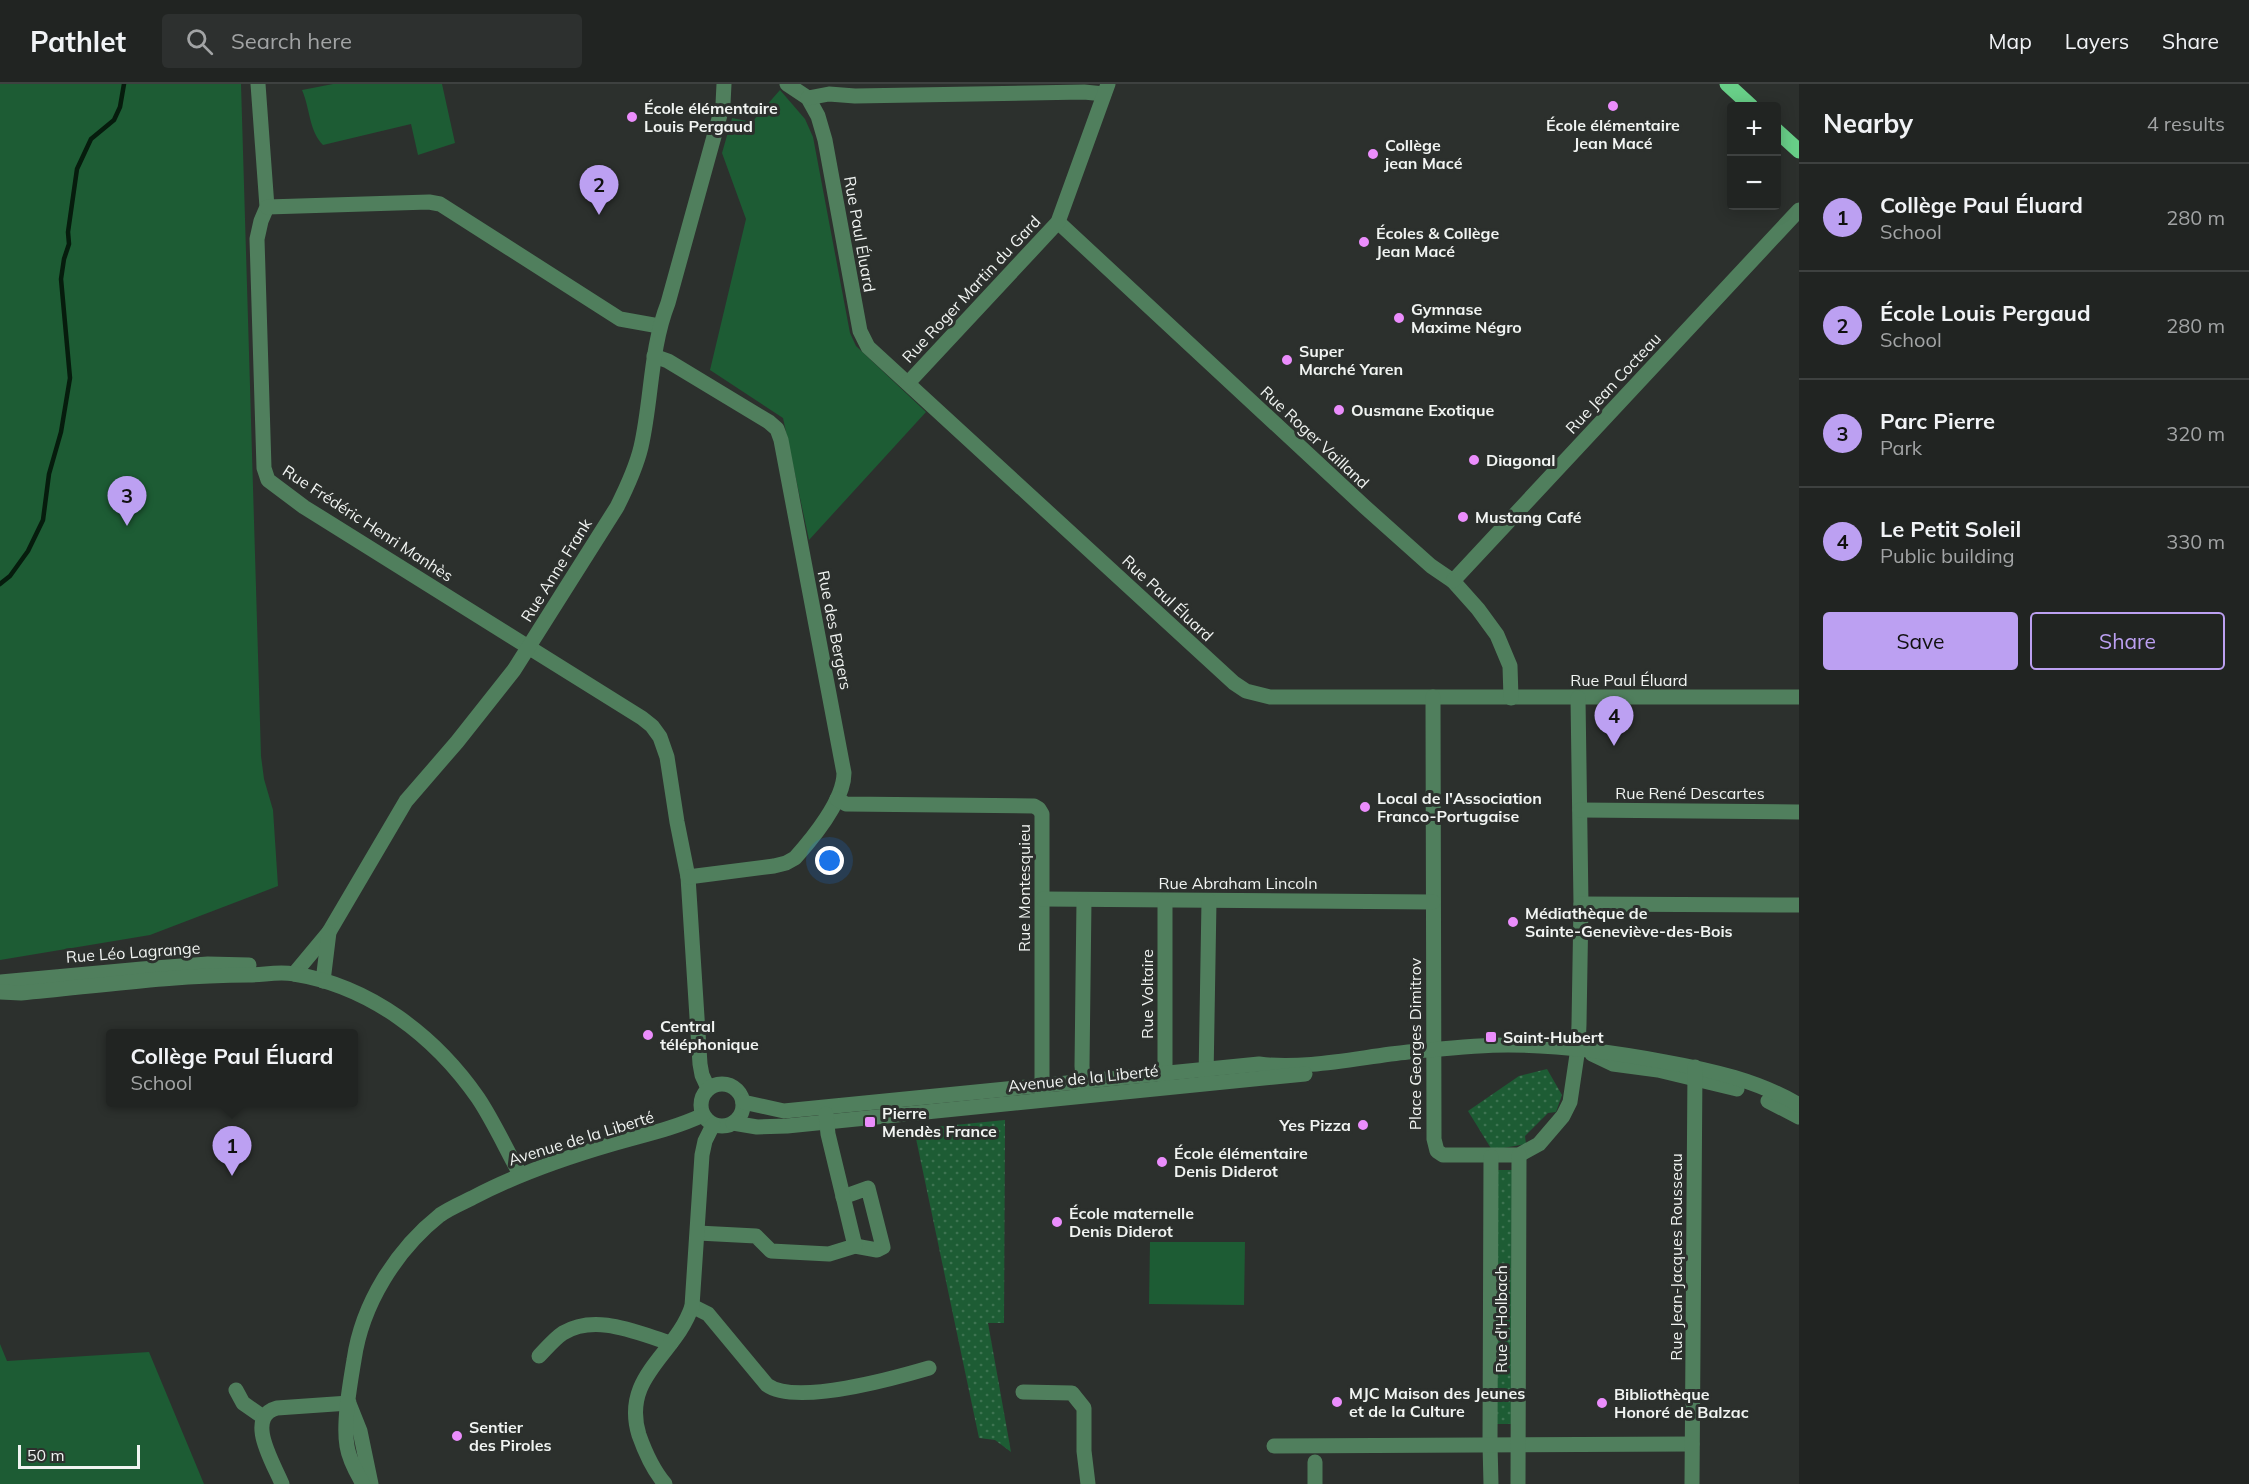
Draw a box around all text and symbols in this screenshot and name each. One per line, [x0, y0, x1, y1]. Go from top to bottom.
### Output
search box [162, 14, 582, 68]
text: Pathlet [30, 24, 126, 59]
icon: search [183, 25, 216, 58]
text: Search here [231, 27, 352, 55]
text: Map [1989, 28, 2032, 54]
text: Layers [2065, 28, 2129, 54]
text: Share [2162, 28, 2219, 54]
place label: École élémentaire Louis Pergaud [644, 98, 778, 136]
marker: École élémentaire Jean Macé [1606, 99, 1620, 113]
map controls [1727, 102, 1781, 210]
button: + [1727, 102, 1781, 156]
text: Nearby [1823, 107, 1913, 140]
marker: École élémentaire Louis Pergaud [625, 110, 639, 124]
text: 4 results [2147, 111, 2225, 136]
place label: École élémentaire Jean Macé [1546, 115, 1680, 153]
place label: Collège jean Macé [1383, 135, 1463, 173]
marker: Collège jean Macé [1366, 147, 1380, 161]
button: − [1727, 156, 1781, 210]
pin: 2 [580, 166, 618, 215]
street label: Rue Paul Éluard [840, 174, 880, 294]
text: Collège Paul Éluard [1880, 191, 2083, 219]
text: 1 [1837, 205, 1849, 230]
text: 280 m [2166, 205, 2225, 230]
street label: Rue Roger Martin du Gard [898, 211, 1044, 367]
text: School [1880, 219, 1942, 244]
place label: Écoles & Collège Jean Macé [1376, 223, 1500, 261]
marker: Écoles & Collège Jean Macé [1357, 235, 1371, 249]
place label: Gymnase Maxime Négro [1411, 299, 1522, 337]
text: École Louis Pergaud [1880, 299, 2091, 327]
marker: Gymnase Maxime Négro [1392, 311, 1406, 325]
text: 2 [1837, 313, 1849, 338]
text: 280 m [2166, 313, 2225, 338]
text: School [1880, 327, 1942, 352]
street label: Rue Jean Cocteau [1561, 328, 1665, 438]
place label: Super Marché Yaren [1299, 341, 1403, 379]
marker: Super Marché Yaren [1280, 353, 1294, 367]
street label: Rue Roger Vailland [1256, 381, 1374, 493]
place label: Ousmane Exotique [1351, 400, 1494, 420]
marker: Ousmane Exotique [1332, 403, 1346, 417]
text: Parc Pierre [1880, 407, 1995, 435]
text: 3 [1837, 421, 1849, 446]
text: 320 m [2166, 421, 2225, 446]
text: Park [1880, 435, 1922, 460]
place label: Diagonal [1486, 450, 1555, 470]
marker: Diagonal [1467, 453, 1481, 467]
street label: Rue Frédéric Henri Manhès [279, 460, 457, 586]
pin: 3 [108, 476, 146, 526]
place label: Mustang Café [1475, 507, 1582, 527]
marker: Mustang Café [1456, 510, 1470, 524]
street label: Rue Anne Frank [516, 514, 596, 625]
text: Le Petit Soleil [1880, 515, 2021, 543]
text: 4 [1837, 529, 1849, 554]
text: 330 m [2166, 529, 2225, 554]
text: Public building [1880, 543, 2015, 568]
street label: Rue Paul Éluard [1118, 551, 1218, 645]
street label: Rue des Bergers [814, 569, 856, 691]
button: Save [1823, 612, 2018, 670]
button: Share [2030, 612, 2225, 670]
street label: Rue Paul Éluard [1570, 670, 1688, 690]
pin: 4 [1594, 696, 1634, 746]
street label: Rue René Descartes [1615, 783, 1765, 803]
place label: Local de l'Association Franco-Portugaise [1377, 788, 1542, 826]
marker: Local de l'Association Franco-Portugaise [1358, 800, 1372, 814]
street label: Rue Montesquieu [1014, 824, 1034, 952]
your location [815, 846, 844, 875]
street label: Rue Abraham Lincoln [1158, 873, 1318, 893]
place label: Médiathèque de Sainte-Geneviève-des-Bois [1525, 903, 1733, 941]
marker: Médiathèque de Sainte-Geneviève-des-Bois [1506, 915, 1520, 929]
street label: Rue Léo Lagrange [65, 937, 201, 967]
street label: Rue Voltaire [1137, 949, 1157, 1039]
street label: Place Georges Dimitrov [1405, 957, 1425, 1130]
place label: Central téléphonique [660, 1016, 759, 1054]
place label: Saint-Hubert [1503, 1027, 1603, 1047]
marker: Central téléphonique [641, 1028, 655, 1042]
popup [106, 1029, 358, 1107]
marker: Saint-Hubert [1484, 1030, 1498, 1044]
text: Collège Paul Éluard [131, 1042, 334, 1070]
street label: Avenue de la Liberté [1007, 1060, 1159, 1096]
text: School [131, 1070, 192, 1095]
place label: Pierre Mendès France [882, 1103, 997, 1141]
street label: Avenue de la Liberté [506, 1106, 656, 1170]
marker: Pierre Mendès France [863, 1115, 877, 1129]
place label: Yes Pizza [1279, 1115, 1351, 1135]
marker: Yes Pizza [1356, 1118, 1370, 1132]
pin: 1 [212, 1126, 252, 1176]
place label: École élémentaire Denis Diderot [1174, 1143, 1308, 1181]
street label: Rue Jean-Jacques Rousseau [1666, 1153, 1686, 1361]
marker: École élémentaire Denis Diderot [1155, 1155, 1169, 1169]
place label: École maternelle Denis Diderot [1069, 1203, 1194, 1241]
marker: École maternelle Denis Diderot [1050, 1215, 1064, 1229]
street label: Rue d'Holbach [1491, 1265, 1511, 1373]
place label: MJC Maison des Jeunes et de la Culture [1349, 1383, 1525, 1421]
place label: Bibliothèque Honoré de Balzac [1614, 1384, 1749, 1422]
marker: MJC Maison des Jeunes et de la Culture [1330, 1395, 1344, 1409]
marker: Bibliothèque Honoré de Balzac [1595, 1396, 1609, 1410]
place label: Sentier des Piroles [469, 1417, 552, 1455]
marker: Sentier des Piroles [450, 1429, 464, 1443]
scale bar [18, 1442, 140, 1470]
text: 50 m [27, 1445, 64, 1465]

